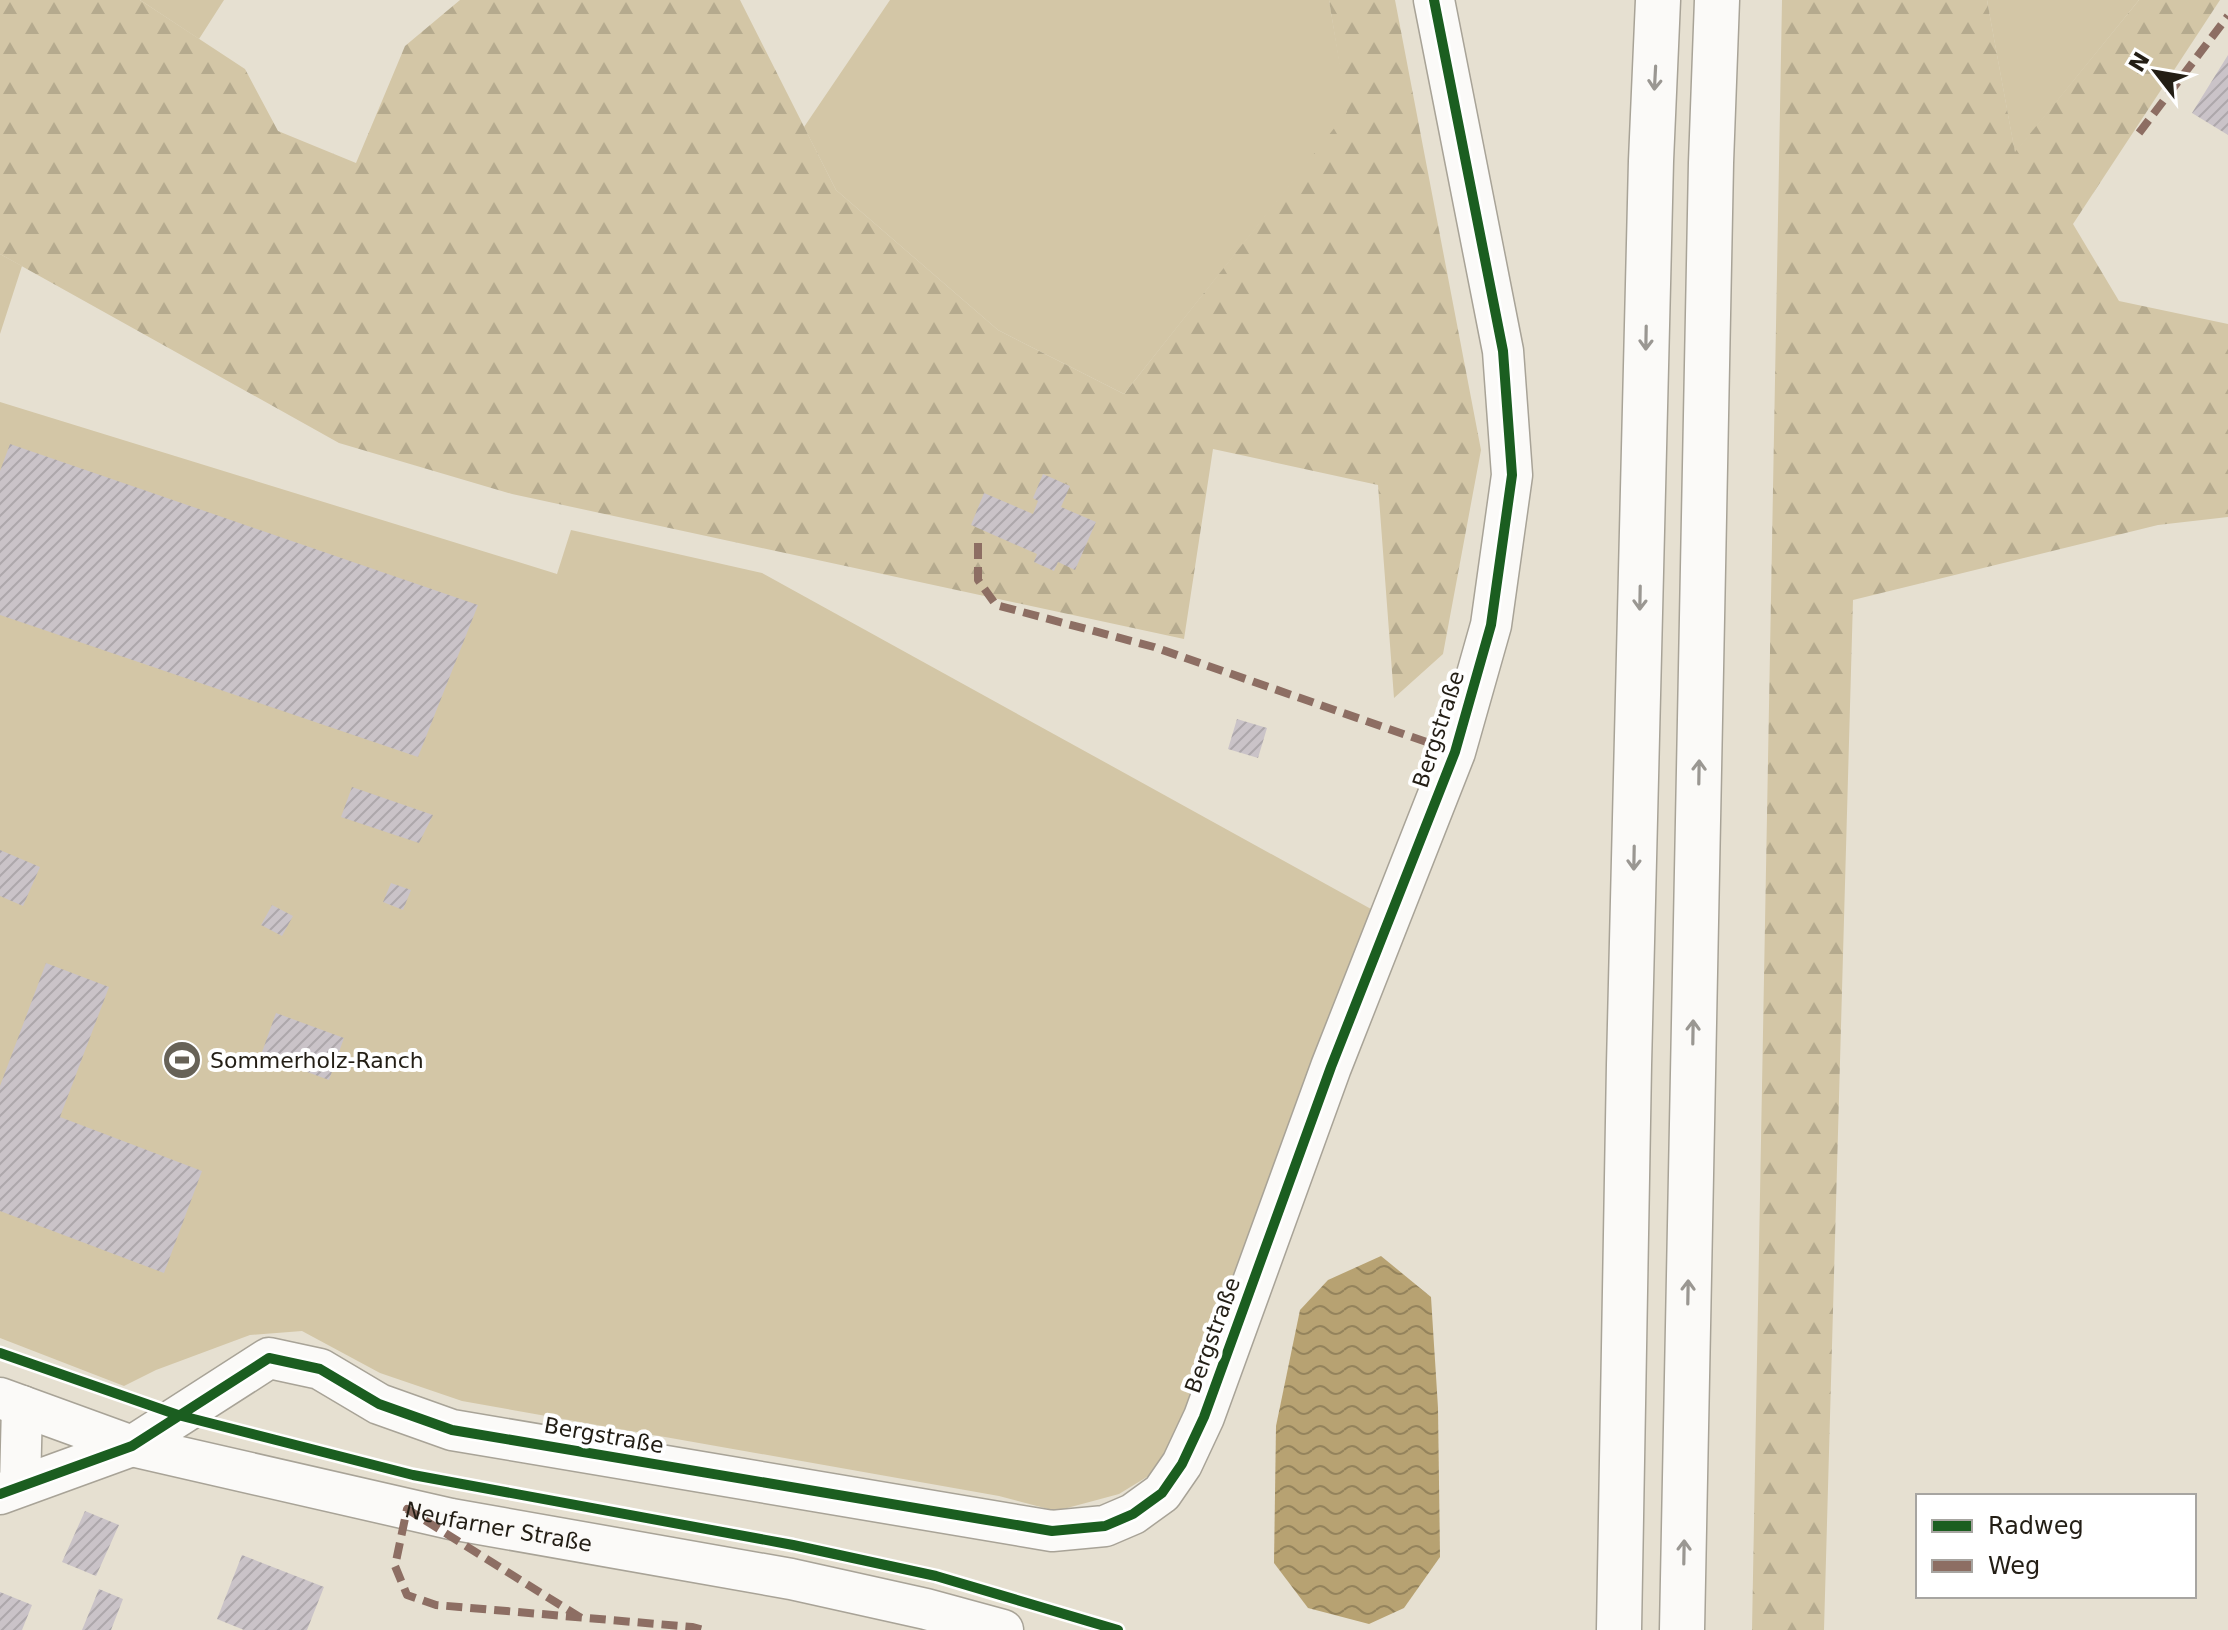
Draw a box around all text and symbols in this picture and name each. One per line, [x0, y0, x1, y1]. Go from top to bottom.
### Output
north arrow [2116, 32, 2196, 112]
text: N [2124, 48, 2155, 76]
one-way arrow [1647, 64, 1662, 91]
one-way arrow [1639, 324, 1654, 351]
one-way arrow [1632, 584, 1648, 611]
street label: Bergstraße [1408, 668, 1469, 791]
one-way arrow [1691, 759, 1706, 786]
one-way arrow [1626, 844, 1641, 871]
one-way arrow [1686, 1019, 1701, 1046]
sports icon: Sommerholz-Ranch [161, 1039, 203, 1081]
place label: Sommerholz-Ranch [210, 1048, 424, 1073]
street label: Bergstraße [1180, 1274, 1245, 1396]
one-way arrow [1681, 1279, 1696, 1306]
street label: Bergstraße [542, 1413, 666, 1458]
legend [1916, 1494, 2196, 1598]
street label: Neufarner Straße [403, 1497, 594, 1557]
text: Radweg [1988, 1512, 2084, 1540]
one-way arrow [1676, 1539, 1691, 1566]
text: Weg [1988, 1552, 2040, 1580]

